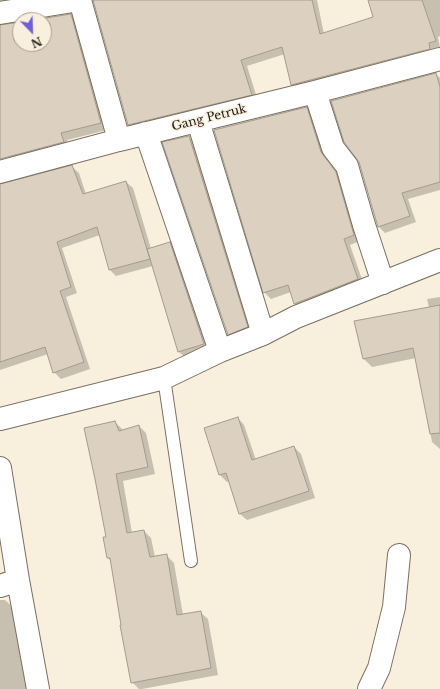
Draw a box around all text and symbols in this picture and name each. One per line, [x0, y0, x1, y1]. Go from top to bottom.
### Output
north arrow [12, 12, 52, 52]
text: N [29, 34, 44, 51]
street label: Gang Petruk [170, 102, 248, 134]

